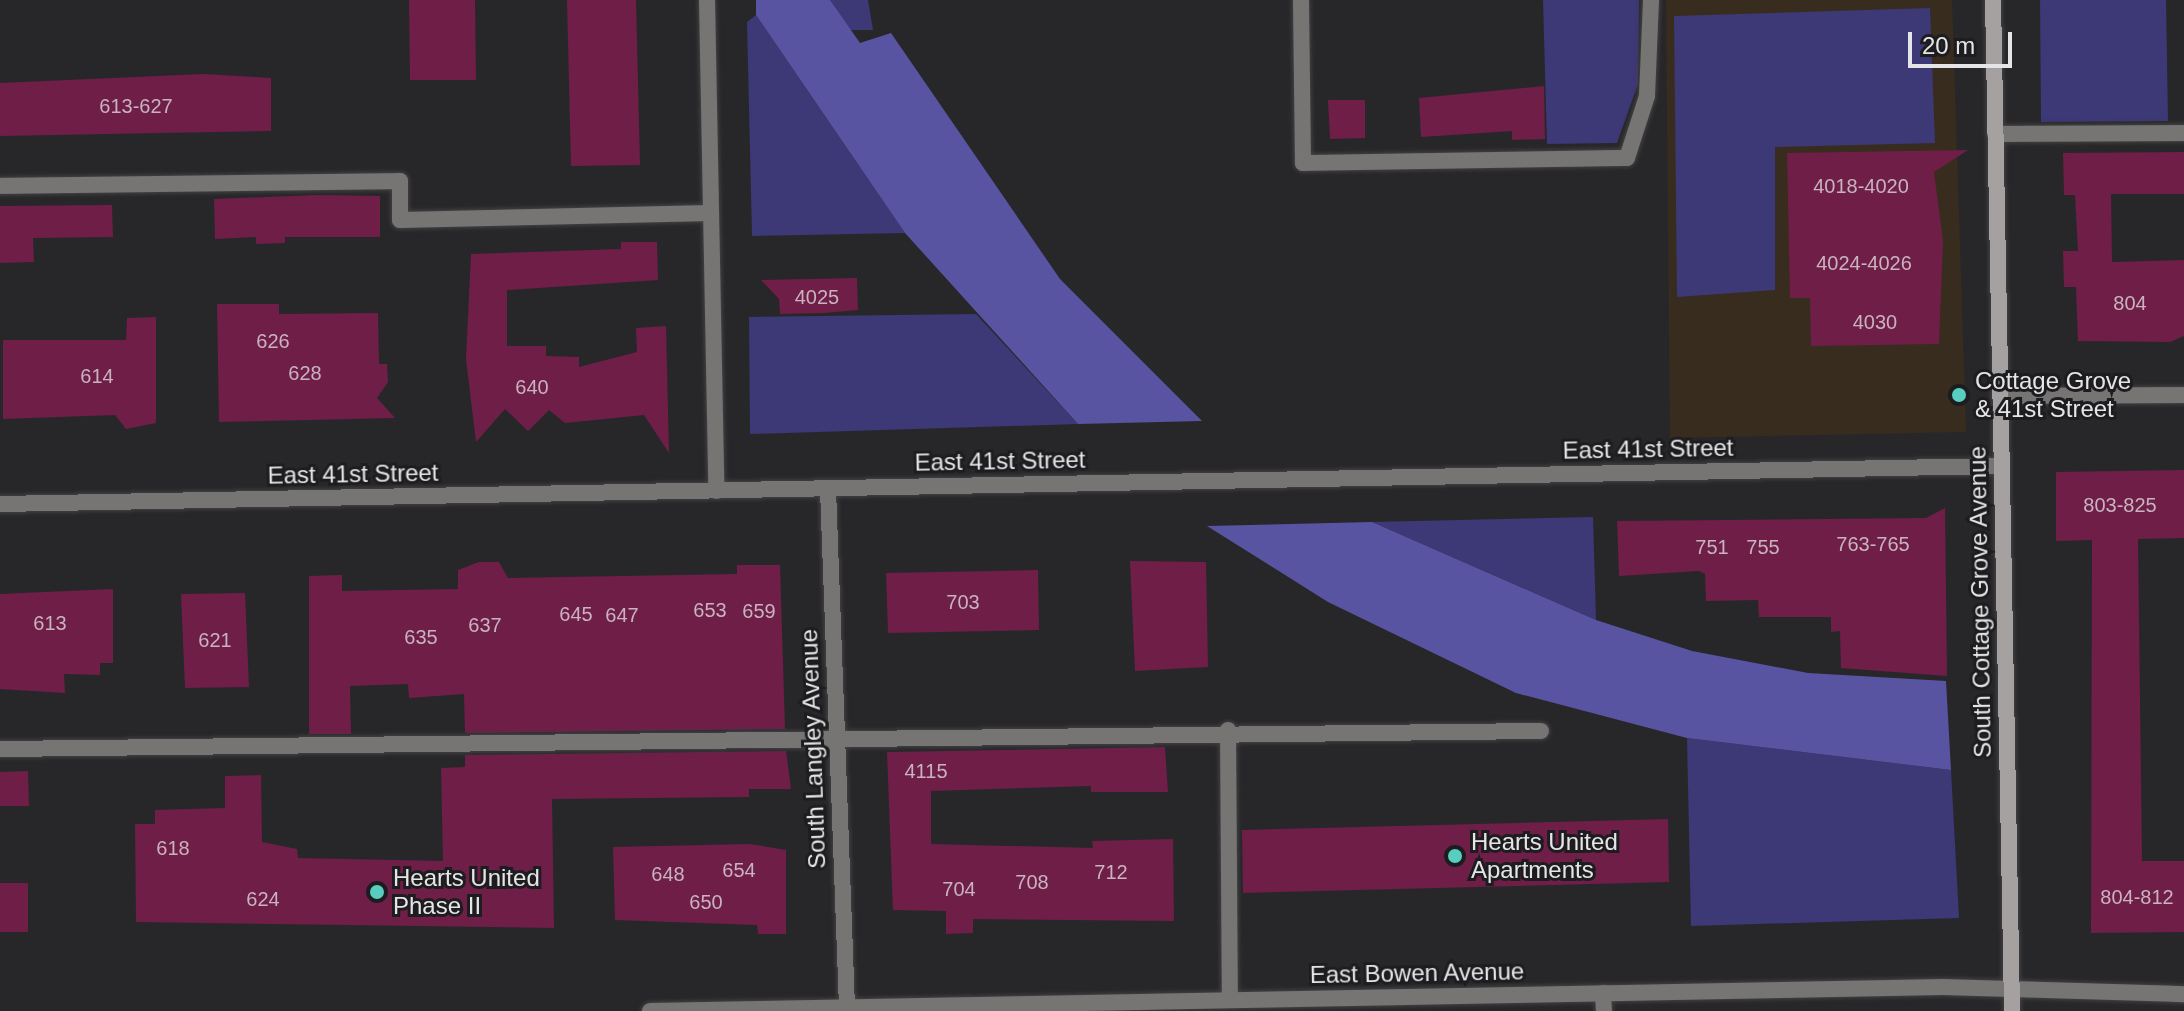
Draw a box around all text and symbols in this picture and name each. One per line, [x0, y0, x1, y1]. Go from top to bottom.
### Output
scale bar [1912, 16, 2016, 66]
text: 20 m [1922, 32, 1975, 59]
house number: 613-627 [99, 94, 173, 118]
house number: 4018-4020 [1813, 174, 1909, 198]
house number: 4024-4026 [1816, 251, 1912, 275]
house number: 4025 [795, 285, 839, 309]
house number: 804 [2113, 291, 2147, 315]
house number: 4030 [1853, 310, 1897, 334]
house number: 626 [256, 329, 290, 353]
house number: 628 [288, 361, 322, 385]
house number: 614 [80, 364, 114, 388]
place label: Cottage Grove & 41st Street [1975, 367, 2131, 423]
house number: 640 [515, 375, 549, 399]
marker: Cottage Grove & 41st Street [1950, 386, 1968, 404]
street label: East 41st Street [1562, 433, 1734, 465]
street label: East 41st Street [914, 445, 1086, 477]
street label: South Cottage Grove Avenue [1963, 445, 1997, 759]
street label: East 41st Street [267, 458, 439, 490]
house number: 803-825 [2083, 493, 2157, 517]
house number: 763-765 [1836, 532, 1910, 556]
house number: 751 [1695, 535, 1729, 559]
house number: 755 [1746, 535, 1780, 559]
house number: 703 [946, 590, 980, 614]
house number: 653 [693, 598, 727, 622]
house number: 659 [742, 599, 776, 623]
house number: 645 [559, 602, 593, 626]
house number: 647 [605, 603, 639, 627]
house number: 613 [33, 611, 67, 635]
house number: 637 [468, 613, 502, 637]
house number: 635 [404, 625, 438, 649]
house number: 621 [198, 628, 232, 652]
street label: South Langley Avenue [794, 628, 832, 870]
house number: 4115 [904, 759, 948, 783]
place label: Hearts United Apartments [1471, 828, 1618, 884]
house number: 618 [156, 836, 190, 860]
marker: Hearts United Apartments [1446, 847, 1464, 865]
house number: 654 [722, 858, 756, 882]
house number: 712 [1094, 860, 1128, 884]
house number: 648 [651, 862, 685, 886]
place label: Hearts United Phase II [393, 864, 540, 920]
house number: 708 [1015, 870, 1049, 894]
house number: 704 [942, 877, 976, 901]
marker: Hearts United Phase II [368, 883, 386, 901]
house number: 804-812 [2100, 885, 2174, 909]
house number: 624 [246, 887, 280, 911]
house number: 650 [689, 890, 723, 914]
street label: East Bowen Avenue [1309, 957, 1525, 989]

